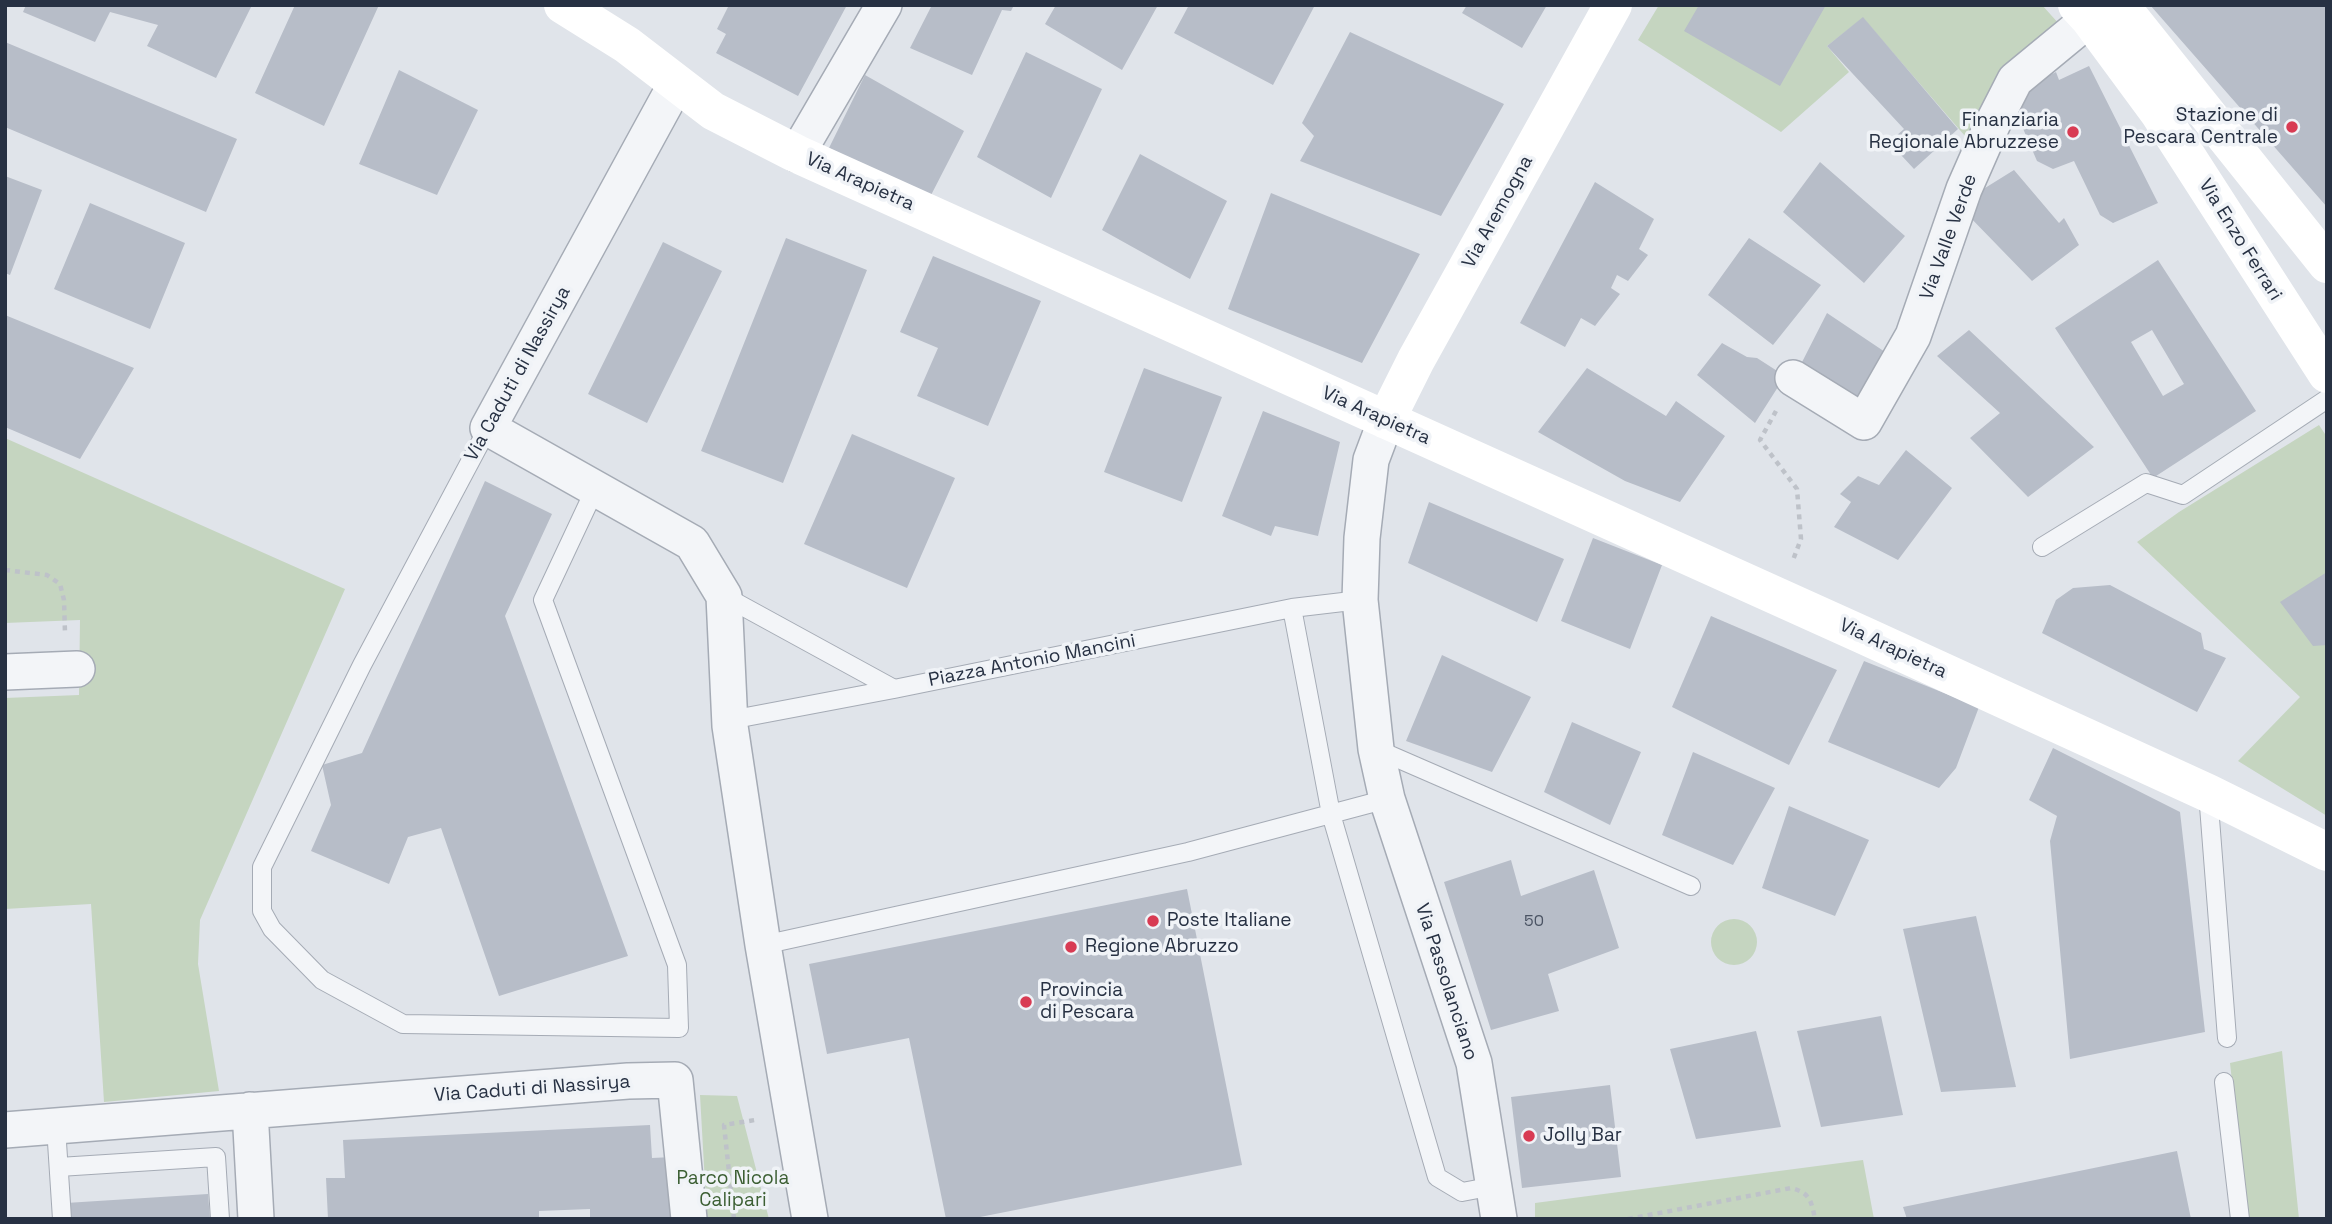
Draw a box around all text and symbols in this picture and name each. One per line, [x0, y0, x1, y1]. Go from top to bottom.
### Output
place label: Stazione di Pescara Centrale [2123, 105, 2278, 149]
place label: Finanziaria Regionale Abruzzese [1869, 110, 2059, 154]
marker: Stazione di Pescara Centrale [2284, 119, 2300, 135]
marker: Finanziaria Regionale Abruzzese [2065, 124, 2081, 140]
street label: Via Arapietra [802, 148, 918, 216]
street label: Via Aremogna [1458, 152, 1538, 272]
street label: Via Valle Verde [1916, 171, 1982, 303]
street label: Via Enzo Ferrari [2194, 175, 2286, 305]
street label: Via Caduti di Nassirya [460, 282, 576, 466]
street label: Via Arapietra [1318, 382, 1434, 450]
street label: Via Arapietra [1836, 614, 1950, 684]
street label: Piazza Antonio Mancini [927, 630, 1137, 692]
street label: Via Passolanciano [1410, 901, 1482, 1063]
place label: Poste Italiane [1167, 910, 1292, 932]
house number: 50 [1524, 912, 1544, 932]
marker: Poste Italiane [1145, 913, 1161, 929]
place label: Regione Abruzzo [1085, 936, 1239, 958]
marker: Regione Abruzzo [1063, 939, 1079, 955]
place label: Provincia di Pescara [1040, 980, 1134, 1024]
marker: Provincia di Pescara [1018, 994, 1034, 1010]
street label: Via Caduti di Nassirya [433, 1071, 631, 1107]
place label: Jolly Bar [1543, 1125, 1622, 1147]
marker: Jolly Bar [1521, 1128, 1537, 1144]
park label: Parco Nicola Calipari [677, 1168, 789, 1212]

